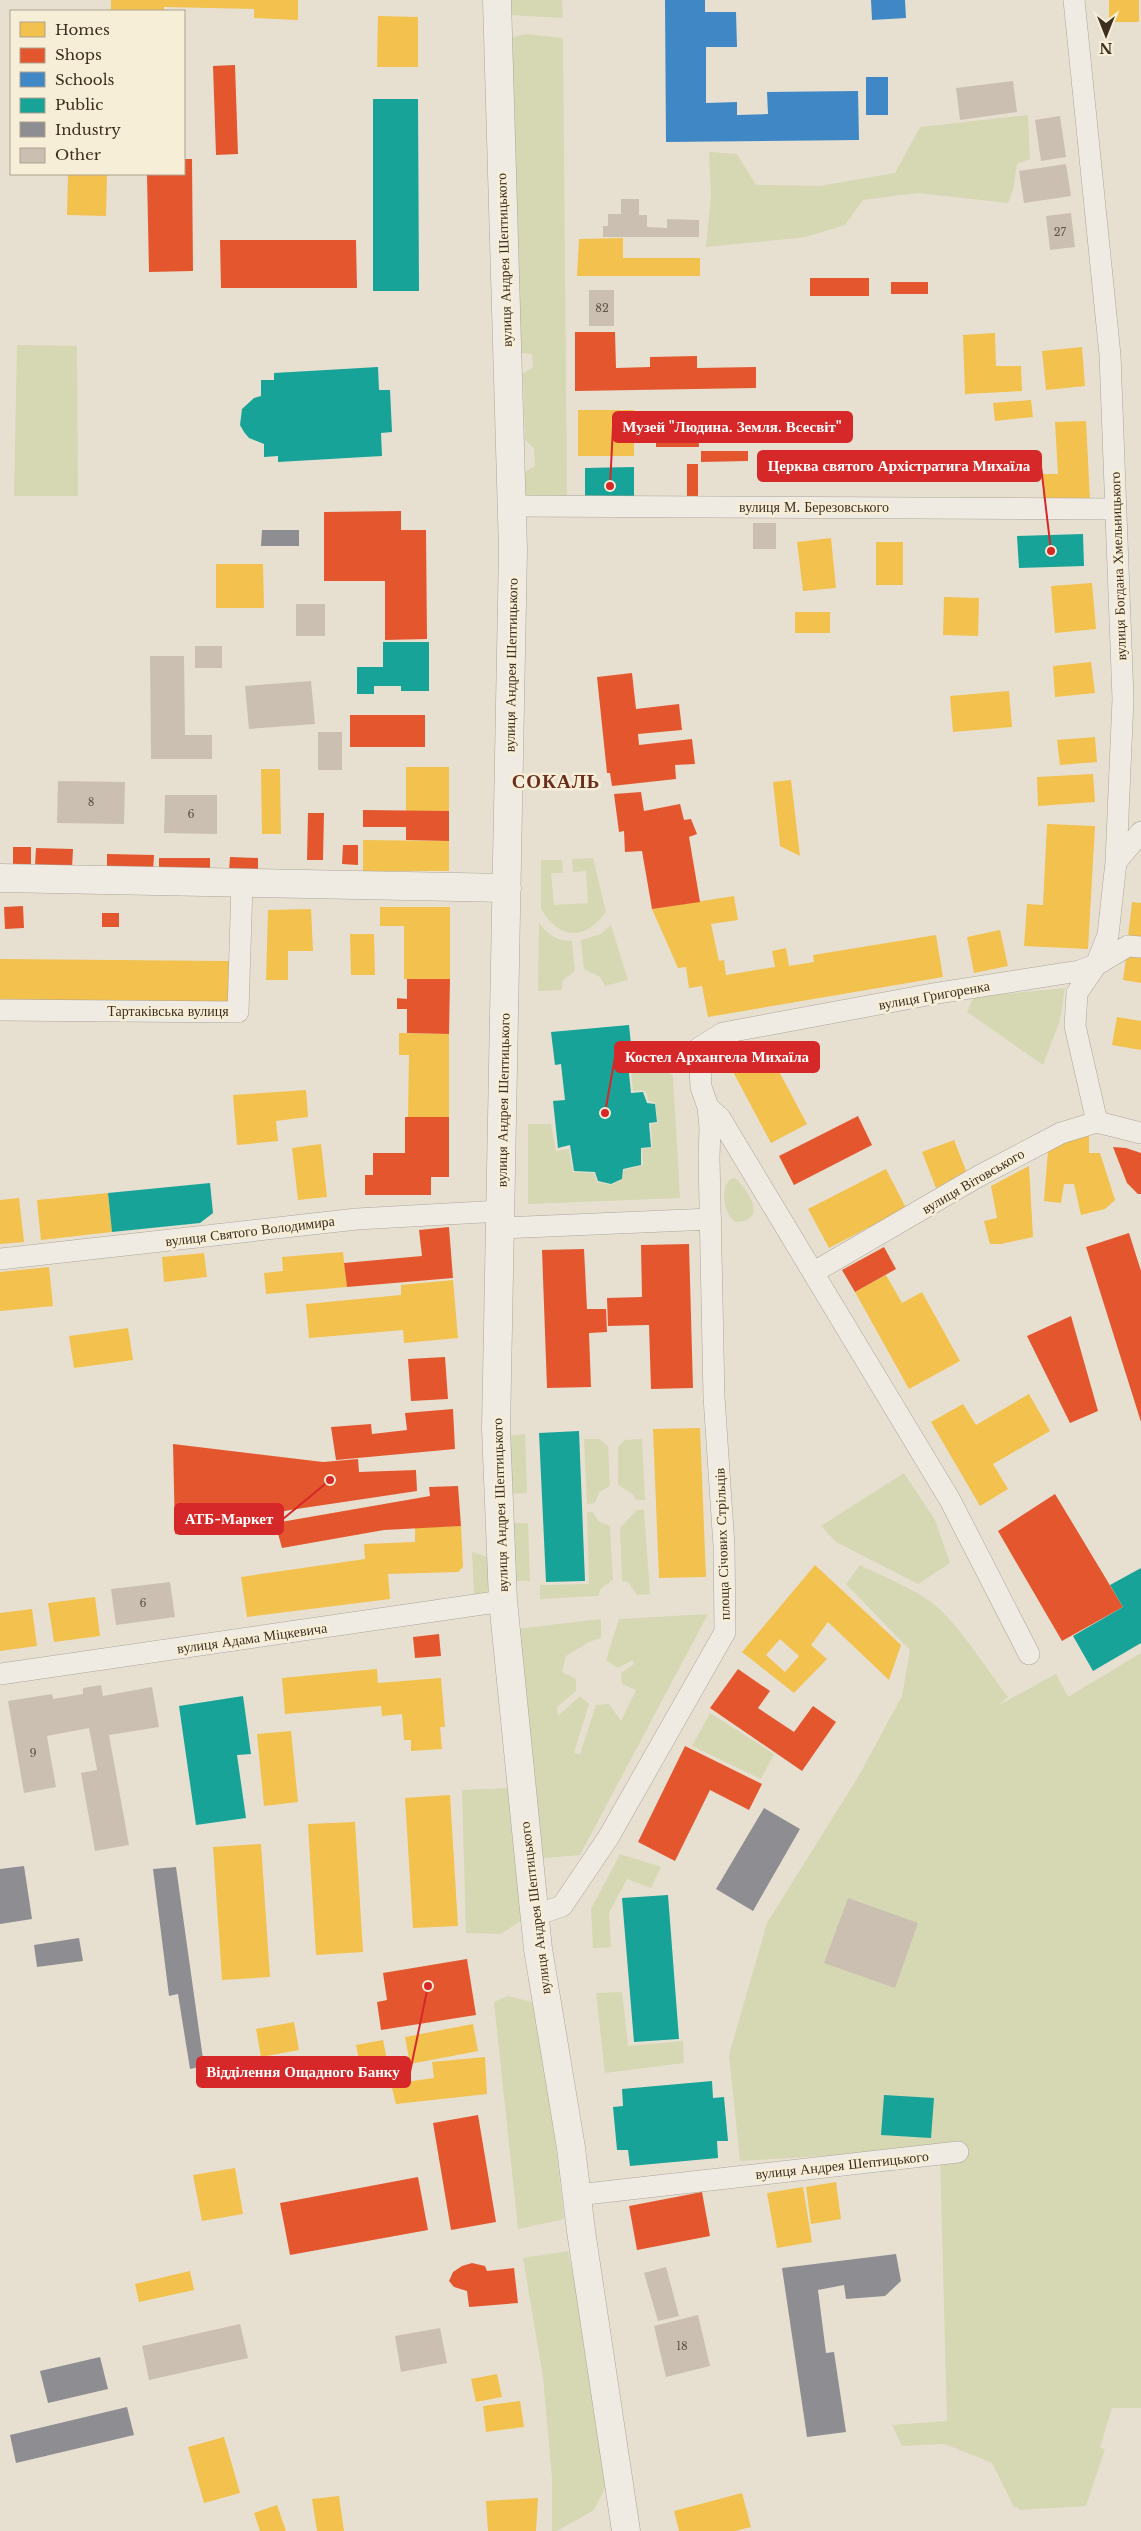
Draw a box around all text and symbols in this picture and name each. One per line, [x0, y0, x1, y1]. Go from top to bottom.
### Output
legend [10, 10, 185, 175]
north arrow [1081, 10, 1131, 60]
text: Homes [55, 20, 110, 39]
text: N [1099, 39, 1113, 57]
text: Shops [55, 45, 102, 64]
text: Schools [55, 70, 115, 89]
text: Public [55, 95, 103, 114]
text: Industry [55, 120, 121, 139]
text: Other [55, 145, 102, 164]
street label: вулиця Андрея Шептицького [492, 173, 516, 347]
house number: 27 [1054, 225, 1067, 239]
house number: 82 [595, 301, 609, 315]
callout: Музей "Людина. Земля. Всесвіт" [613, 412, 852, 442]
text: Музей "Людина. Земля. Всесвіт" [622, 417, 842, 436]
callout: Церква святого Архістратига Михаїла [758, 451, 1041, 481]
text: Церква святого Архістратига Михаїла [768, 456, 1031, 475]
street label: вулиця Богдана Хмельницького [1106, 471, 1130, 661]
street label: вулиця М. Березовського [739, 498, 889, 516]
street label: вулиця Андрея Шептицького [500, 578, 522, 752]
district label: СОКАЛЬ [512, 770, 600, 793]
house number: 8 [88, 795, 94, 809]
house number: 6 [187, 807, 195, 821]
street label: вулиця Григоренка [877, 976, 992, 1014]
street label: Тартаківська вулиця [107, 1002, 229, 1020]
street label: вулиця Андрея Шептицького [492, 1013, 514, 1187]
callout: Костел Архангела Михаїла [615, 1042, 819, 1072]
text: Костел Архангела Михаїла [625, 1047, 810, 1066]
street label: вулиця Вітовського [918, 1144, 1028, 1218]
street label: вулиця Святого Володимира [164, 1212, 336, 1250]
street label: вулиця Андрея Шептицького [488, 1418, 512, 1592]
street label: площа Січових Стрільців [710, 1467, 734, 1621]
callout: АТБ-Маркет [175, 1504, 283, 1534]
text: АТБ-Маркет [185, 1509, 274, 1528]
house number: 6 [139, 1596, 147, 1610]
street label: вулиця Адама Міцкевича [176, 1618, 329, 1657]
house number: 9 [29, 1746, 37, 1760]
street label: вулиця Андрея Шептицького [515, 1820, 555, 1996]
callout: Відділення Ощадного Банку [197, 2057, 410, 2087]
text: Відділення Ощадного Банку [206, 2062, 400, 2081]
street label: вулиця Андрея Шептицького [754, 2147, 930, 2183]
house number: 18 [676, 2339, 688, 2353]

